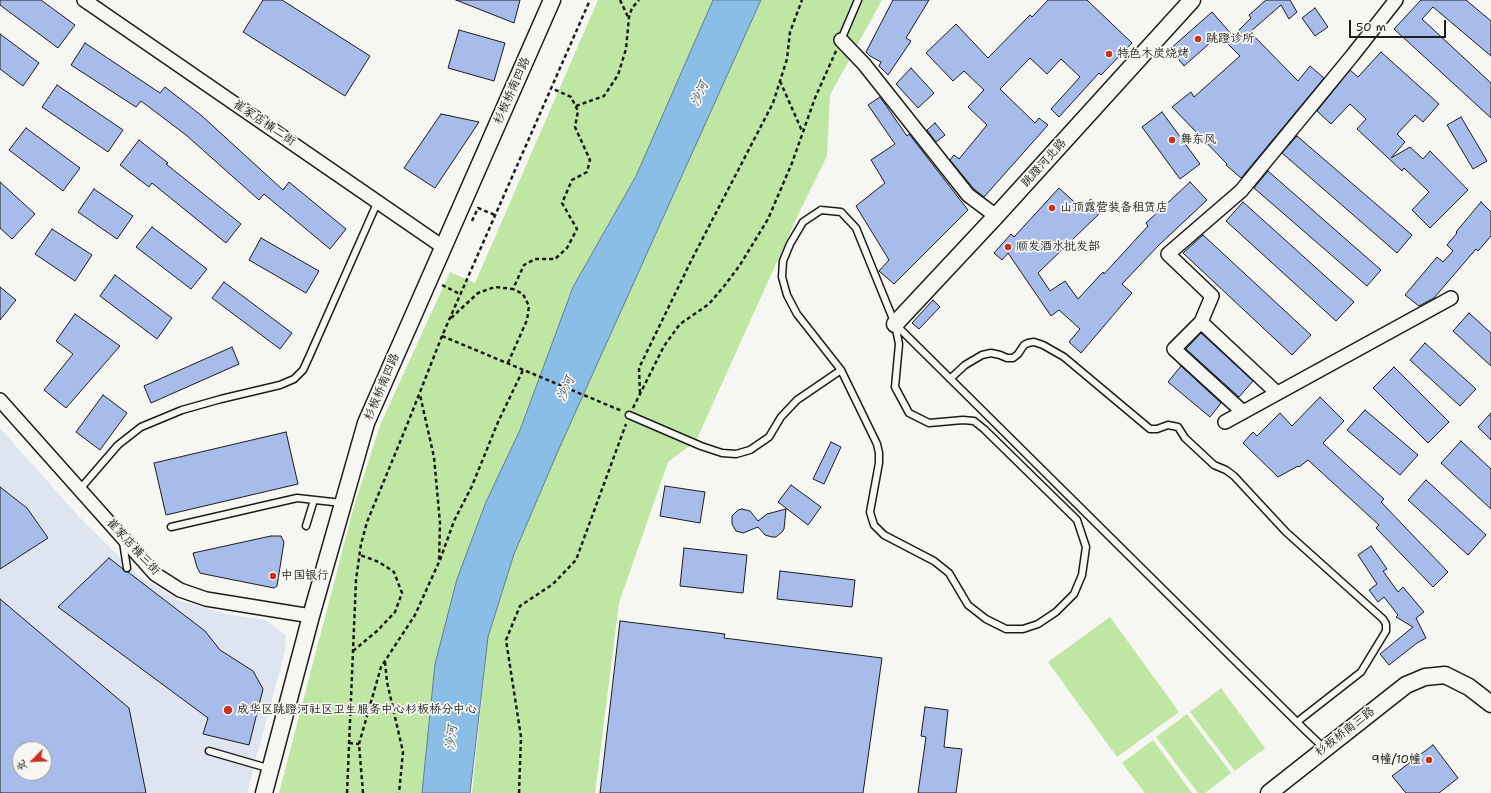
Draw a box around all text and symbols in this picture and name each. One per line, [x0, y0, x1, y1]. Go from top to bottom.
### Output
scale bar [1351, 12, 1448, 38]
text: 50 m [1356, 19, 1386, 35]
place label: 跳蹬诊所 [1206, 32, 1254, 46]
marker: 跳蹬诊所 [1193, 34, 1203, 44]
place label: 特色木炭烧烤 [1117, 47, 1189, 61]
marker: 特色木炭烧烤 [1104, 49, 1114, 59]
street label: 杉板桥南四路 [491, 55, 533, 127]
water label: 沙河 [688, 79, 712, 109]
street label: 崔家店横二街 [230, 97, 298, 149]
place label: 舞东风 [1180, 133, 1216, 147]
marker: 舞东风 [1167, 135, 1177, 145]
street label: 跳蹬河北路 [1019, 136, 1069, 190]
place label: 山顶露营装备租赁店 [1060, 201, 1168, 215]
marker: 山顶露营装备租赁店 [1047, 203, 1057, 213]
place label: 顺发酒水批发部 [1016, 240, 1100, 254]
marker: 顺发酒水批发部 [1003, 242, 1013, 252]
street label: 杉板桥南四路 [361, 351, 403, 423]
water label: 沙河 [554, 374, 578, 404]
street label: 崔家店横三街 [103, 516, 163, 578]
place label: 中国银行 [281, 569, 329, 583]
marker: 中国银行 [268, 571, 278, 581]
place label: 成华区跳蹬河社区卫生服务中心杉板桥分中心 [237, 703, 477, 717]
marker: 成华区跳蹬河社区卫生服务中心杉板桥分中心 [222, 704, 234, 716]
street label: 杉板桥南三路 [1312, 704, 1378, 760]
water label: 沙河 [443, 724, 461, 752]
north arrow [12, 741, 52, 781]
place label: 9幢/10幢 [1371, 753, 1421, 767]
marker: 9幢/10幢 [1424, 755, 1434, 765]
text: 北 [12, 758, 31, 774]

